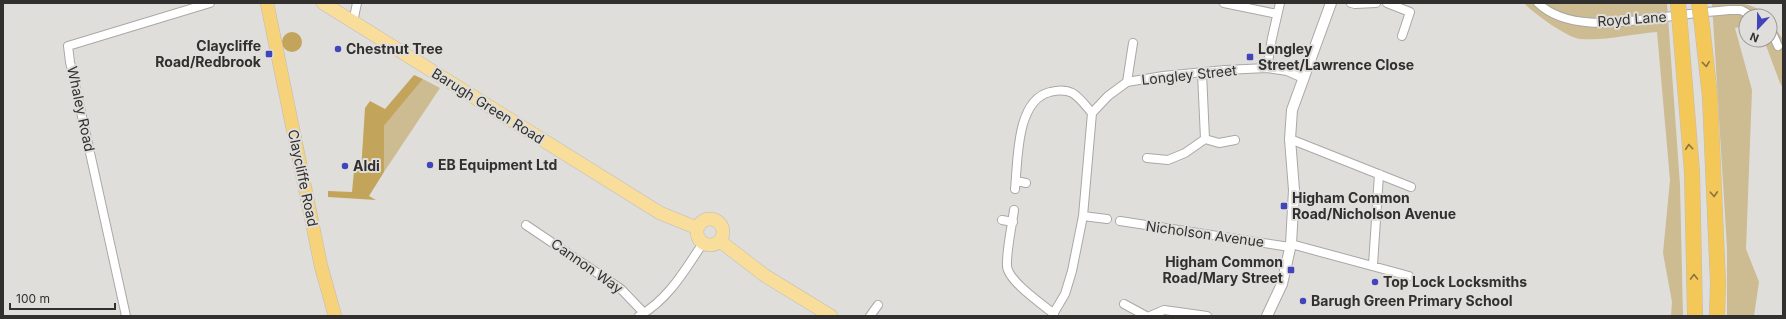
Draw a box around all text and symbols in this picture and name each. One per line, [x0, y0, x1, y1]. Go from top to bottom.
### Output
street label: Royd Lane [1597, 8, 1667, 29]
north arrow [1738, 8, 1778, 48]
text: N [1748, 29, 1761, 45]
place label: Claycliffe Road/Redbrook [155, 37, 262, 70]
place label: Chestnut Tree [346, 40, 443, 57]
place label: Longley Street/Lawrence Close [1258, 40, 1414, 73]
marker: Chestnut Tree [333, 44, 343, 54]
marker: Claycliffe Road/Redbrook [264, 49, 274, 59]
marker: Longley Street/Lawrence Close [1245, 52, 1255, 62]
street label: Longley Street [1140, 61, 1238, 88]
one-way arrow [1701, 61, 1710, 67]
street label: Barugh Green Road [429, 64, 548, 147]
street label: Whaley Road [64, 65, 99, 153]
street label: Claycliffe Road [285, 128, 322, 228]
one-way arrow [1685, 144, 1694, 150]
place label: EB Equipment Ltd [438, 156, 557, 173]
place label: Aldi [353, 157, 380, 174]
marker: EB Equipment Ltd [425, 160, 435, 170]
marker: Aldi [340, 161, 350, 171]
place label: Higham Common Road/Nicholson Avenue [1292, 189, 1456, 222]
one-way arrow [1710, 191, 1718, 197]
marker: Higham Common Road/Nicholson Avenue [1279, 201, 1289, 211]
street label: Nicholson Avenue [1145, 217, 1265, 250]
street label: Cannon Way [548, 235, 627, 297]
place label: Higham Common Road/Mary Street [1163, 253, 1283, 286]
marker: Higham Common Road/Mary Street [1286, 265, 1296, 275]
place label: Top Lock Locksmiths [1383, 273, 1527, 290]
one-way arrow [1690, 274, 1698, 280]
marker: Top Lock Locksmiths [1370, 277, 1380, 287]
scale bar [10, 285, 115, 311]
text: 100 m [16, 291, 50, 306]
place label: Barugh Green Primary School [1311, 292, 1513, 309]
marker: Barugh Green Primary School [1298, 296, 1308, 306]

